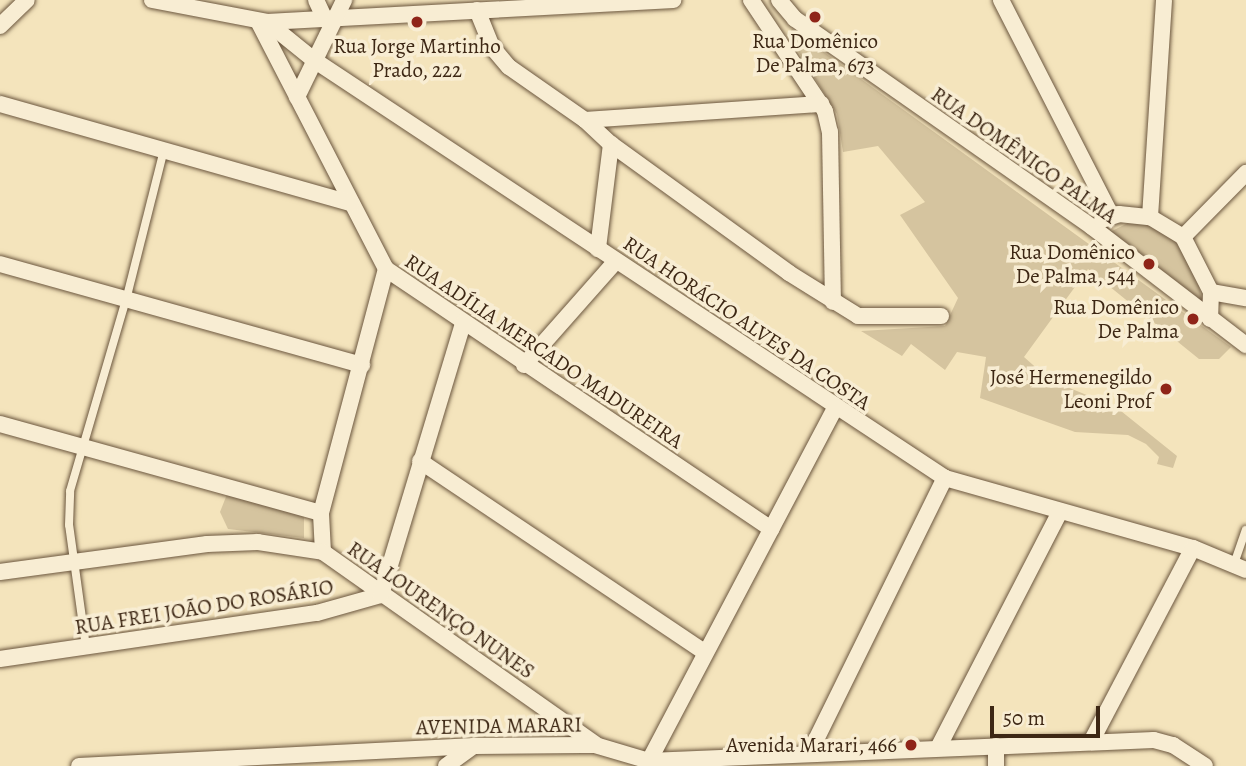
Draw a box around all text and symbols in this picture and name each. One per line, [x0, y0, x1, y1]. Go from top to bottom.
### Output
marker: Rua Domênico De Palma, 673 [807, 9, 823, 25]
marker: Rua Jorge Martinho Prado, 222 [409, 14, 425, 30]
place label: Rua Domênico De Palma, 673 [752, 28, 878, 78]
place label: Rua Jorge Martinho Prado, 222 [333, 33, 501, 83]
street label: RUA DOMÊNICO PALMA [926, 81, 1122, 229]
street label: RUA HORÁCIO ALVES DA COSTA [619, 231, 875, 415]
place label: Rua Domênico De Palma, 544 [1009, 239, 1135, 289]
street label: RUA ADÍLIA MERCADO MADUREIRA [400, 248, 688, 454]
marker: Rua Domênico De Palma, 544 [1141, 256, 1157, 272]
place label: Rua Domênico De Palma [1053, 294, 1179, 344]
marker: Rua Domênico De Palma [1185, 311, 1201, 327]
place label: José Hermenegildo Leoni Prof [990, 364, 1152, 414]
marker: José Hermenegildo Leoni Prof [1158, 381, 1174, 397]
street label: RUA LOURENÇO NUNES [343, 536, 539, 684]
street label: RUA FREI JOÃO DO ROSÁRIO [73, 574, 335, 640]
scale bar [994, 692, 1104, 736]
text: 50 m [1003, 704, 1045, 732]
street label: AVENIDA MARARI [416, 712, 582, 740]
place label: Avenida Marari, 466 [726, 732, 897, 758]
marker: Avenida Marari, 466 [903, 737, 919, 753]

